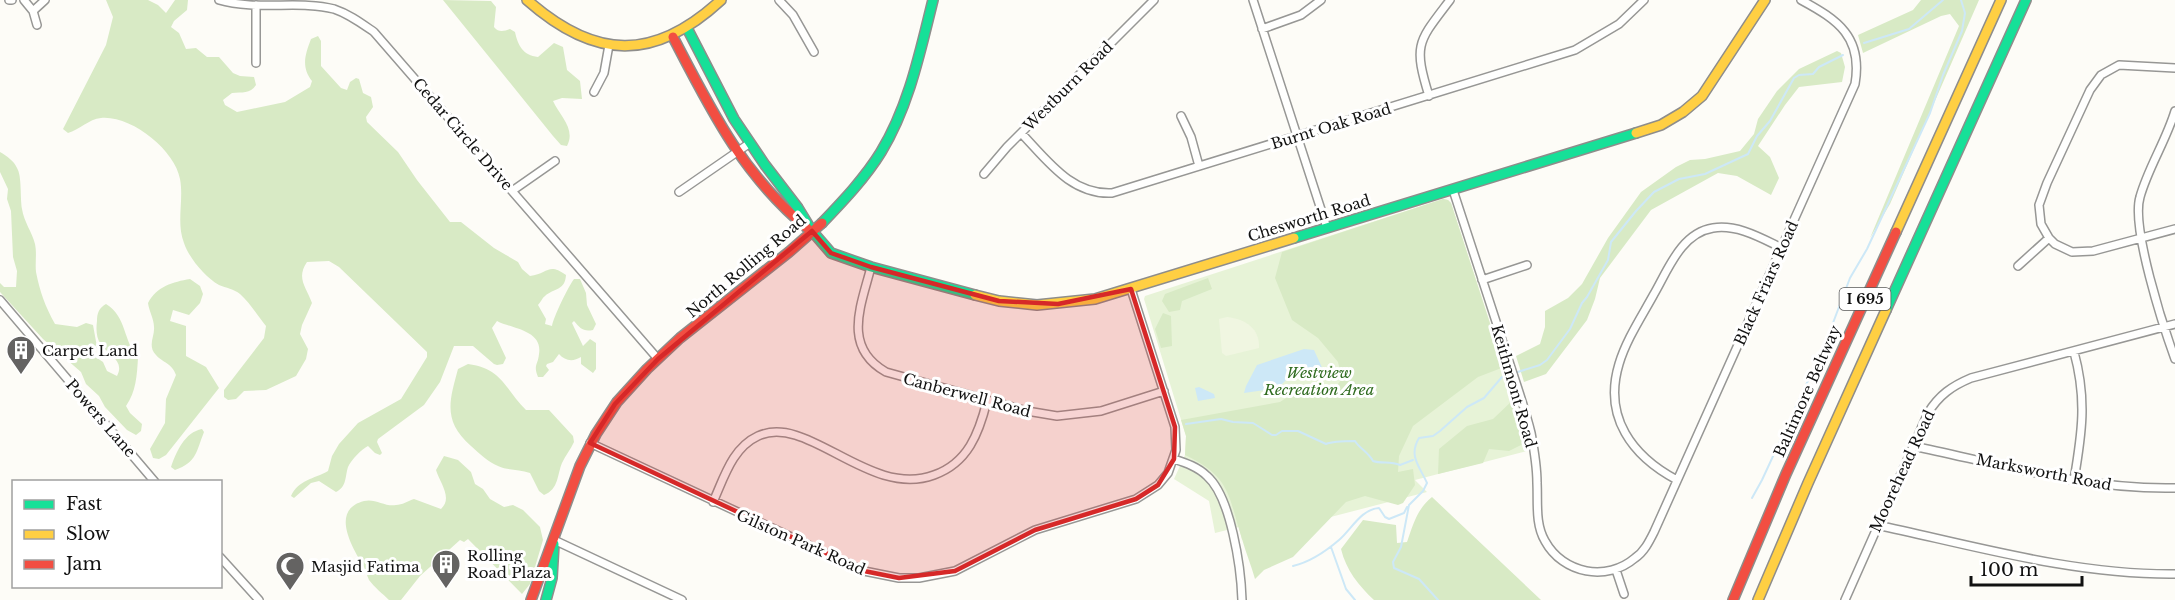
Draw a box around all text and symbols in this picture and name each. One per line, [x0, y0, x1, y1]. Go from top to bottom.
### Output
street label: Westburn Road [1018, 37, 1117, 136]
street label: Cedar Circle Drive [409, 74, 517, 194]
street label: Burnt Oak Road [1269, 99, 1393, 153]
street label: Chesworth Road [1245, 190, 1373, 246]
street label: North Rolling Road [682, 210, 810, 322]
street label: Black Friars Road [1730, 218, 1802, 348]
road number: I 695 [1840, 288, 1890, 310]
street label: Keithmont Road [1487, 322, 1541, 450]
street label: Baltimore Beltway [1769, 322, 1845, 460]
building icon: Carpet Land [5, 334, 37, 376]
place label: Carpet Land [42, 341, 138, 360]
park label: Westview Recreation Area [1263, 363, 1374, 399]
street label: Canberwell Road [901, 369, 1033, 421]
street label: Powers Lane [62, 375, 140, 461]
street label: Moorehead Road [1865, 407, 1939, 535]
street label: Marksworth Road [1975, 450, 2113, 494]
legend [12, 480, 222, 588]
text: Fast [66, 493, 103, 515]
street label: Gilston Park Road [734, 505, 868, 579]
text: Slow [66, 523, 111, 545]
place label: Rolling Road Plaza [467, 546, 552, 582]
building icon: Rolling Road Plaza [430, 548, 462, 590]
scale bar [1971, 549, 2082, 587]
mosque icon: Masjid Fatima [274, 550, 306, 592]
text: Jam [64, 553, 102, 575]
place label: Masjid Fatima [311, 557, 420, 576]
text: 100 m [1980, 559, 2038, 581]

